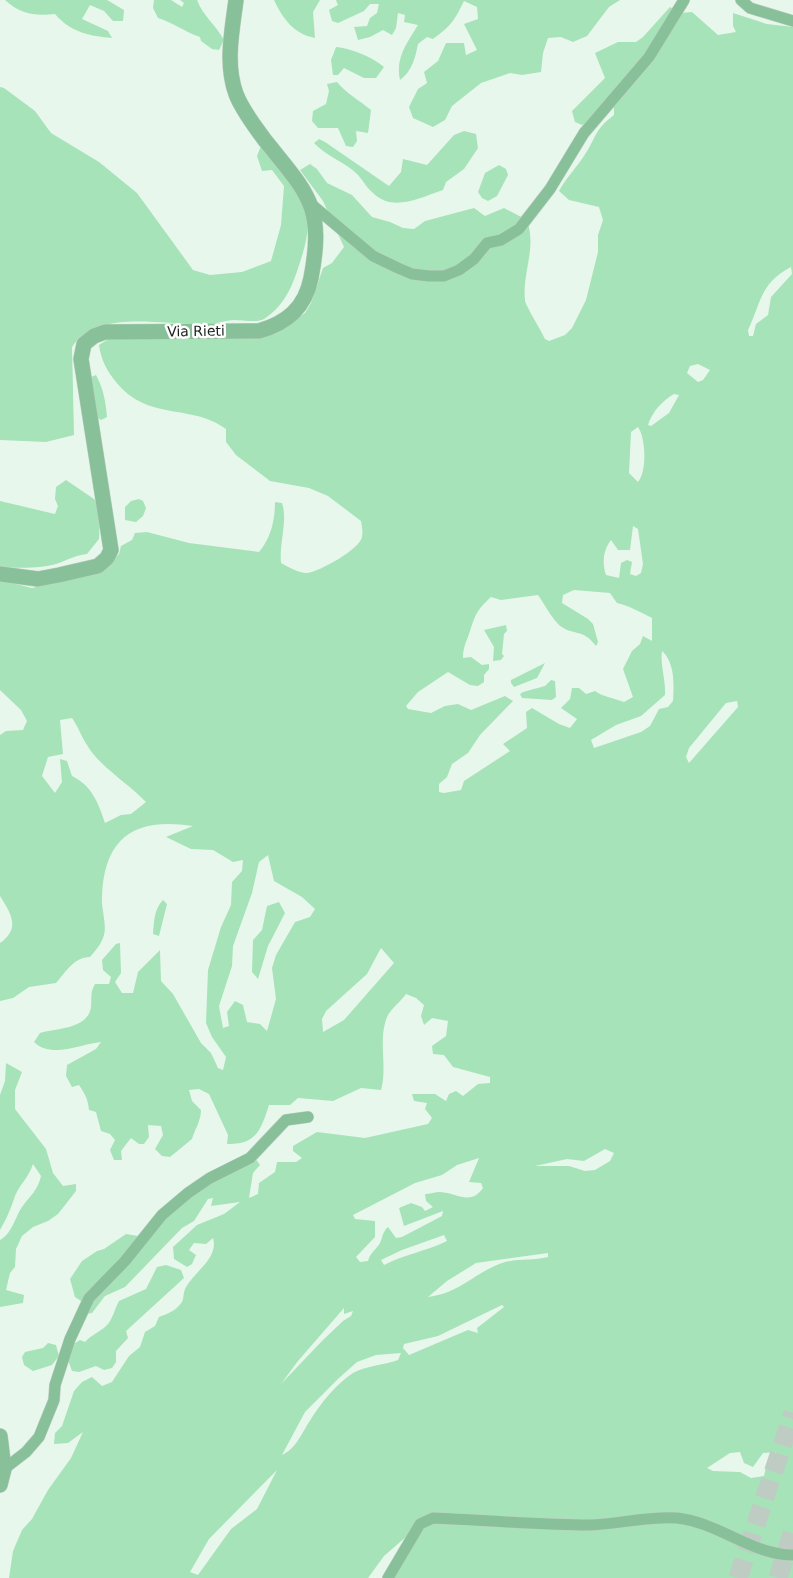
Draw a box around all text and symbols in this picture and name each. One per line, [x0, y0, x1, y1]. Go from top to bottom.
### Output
street label: Via Rieti [167, 322, 225, 340]

